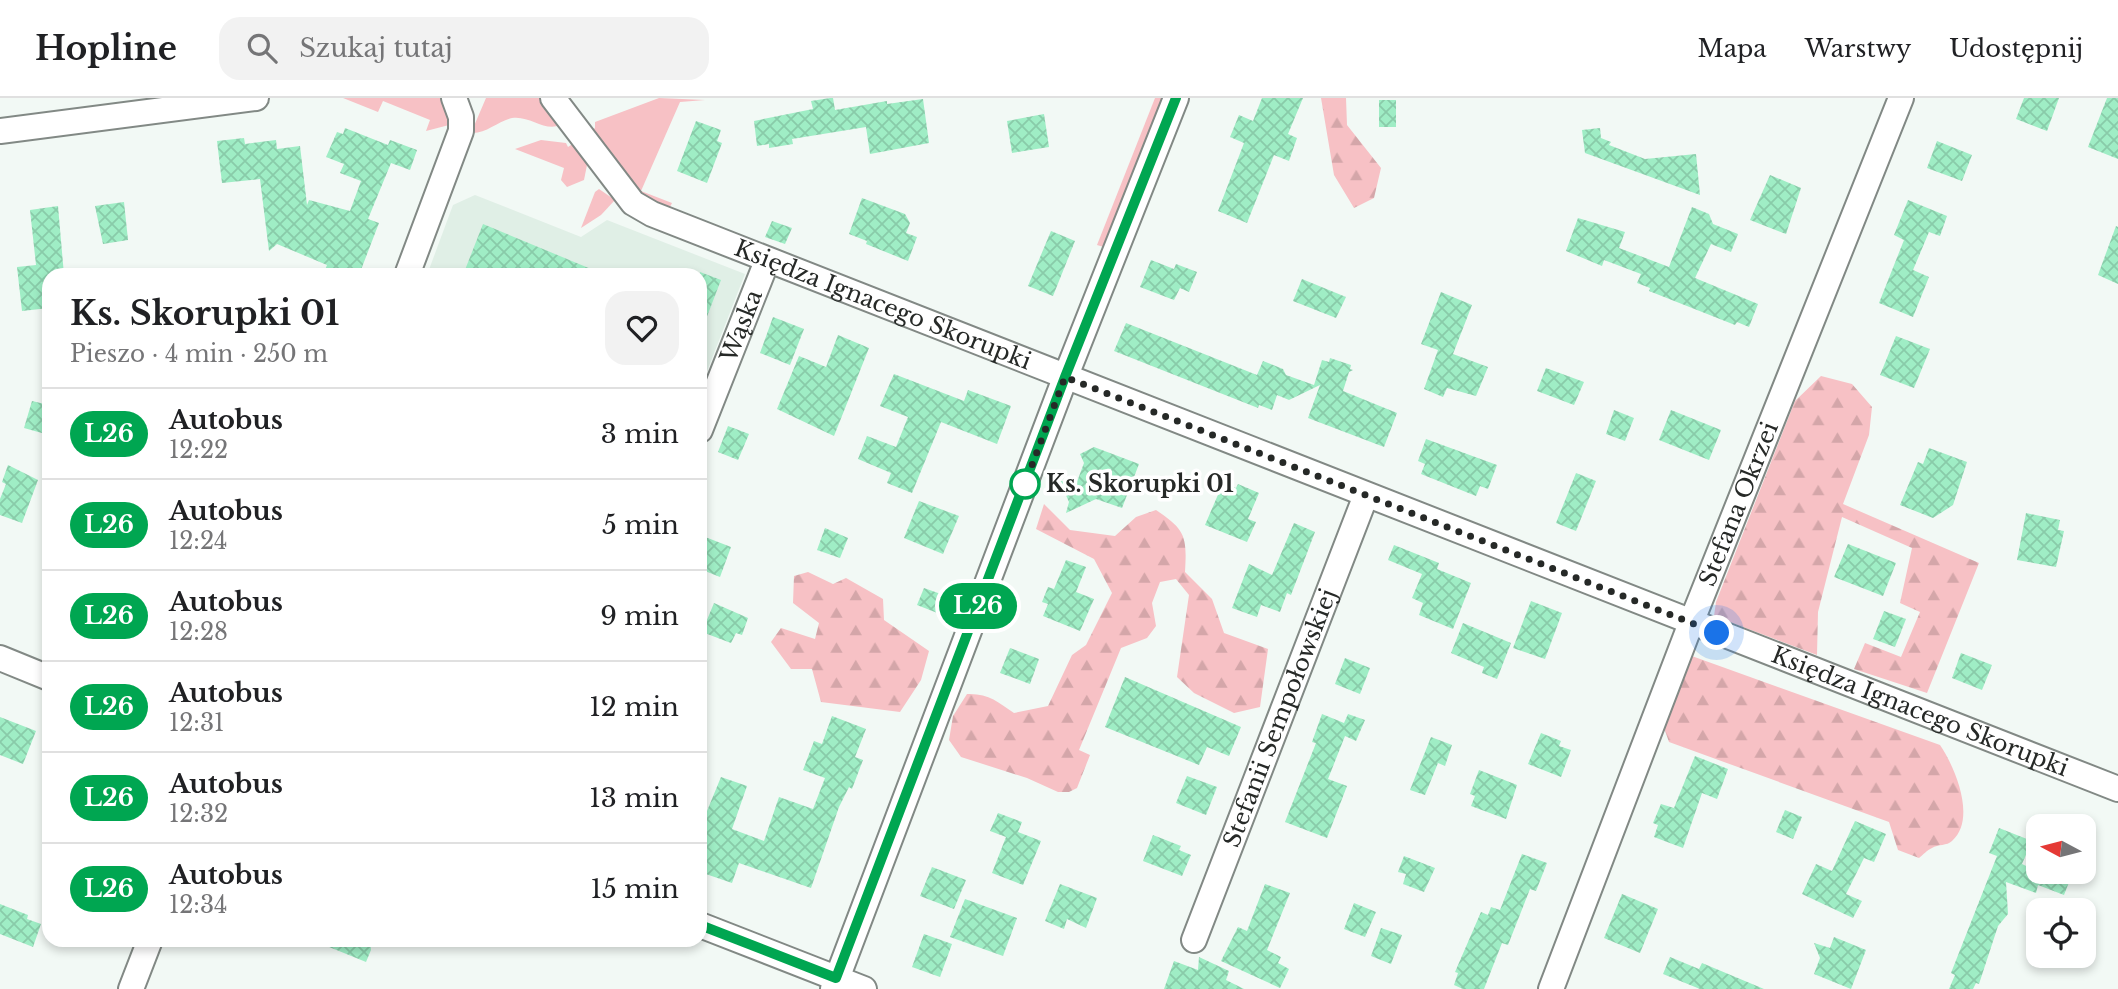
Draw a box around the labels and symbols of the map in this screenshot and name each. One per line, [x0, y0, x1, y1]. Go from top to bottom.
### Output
street label: Księdza Ignacego Skorupki [731, 234, 1035, 375]
street label: Wąska [714, 286, 768, 367]
street label: Stefana Okrzei [1693, 418, 1784, 590]
marker: Ks. Skorupki 01 [1010, 469, 1040, 499]
place label: Ks. Skorupki 01 [1046, 470, 1234, 498]
line badge: L26 [938, 583, 1018, 629]
street label: Stefanii Sempołowskiej [1217, 585, 1342, 851]
your location [1699, 615, 1734, 650]
street label: Księdza Ignacego Skorupki [1768, 641, 2073, 782]
north arrow [2026, 814, 2096, 884]

